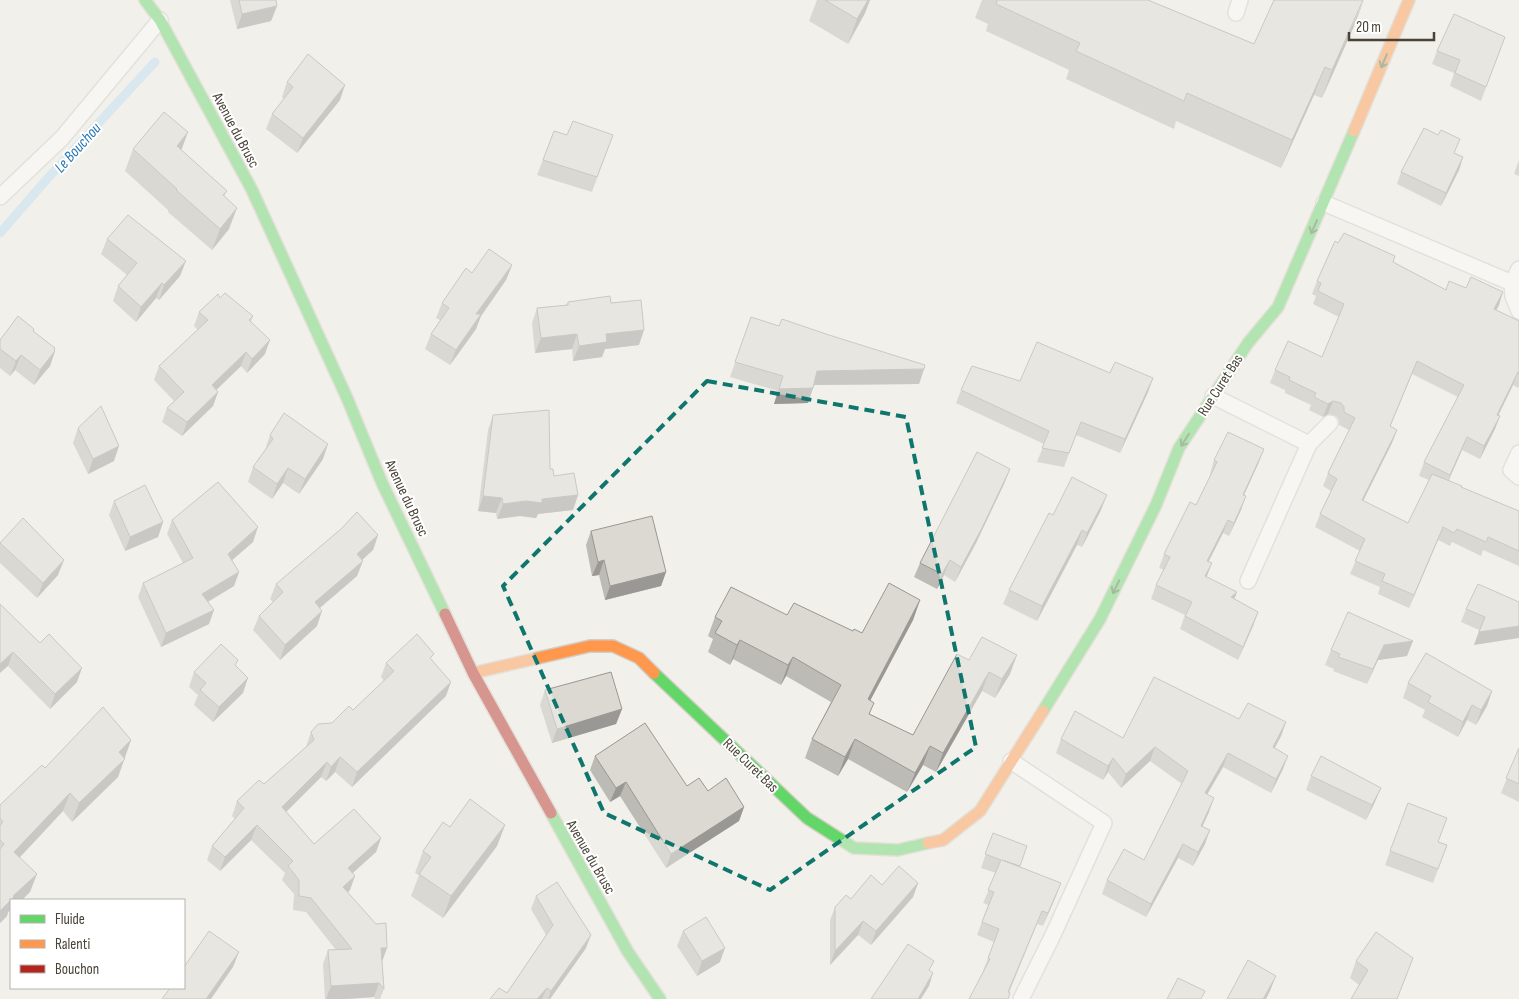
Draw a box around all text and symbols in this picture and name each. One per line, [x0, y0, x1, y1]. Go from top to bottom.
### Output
scale bar [1349, 10, 1434, 42]
text: 20 m [1356, 18, 1381, 37]
one-way arrow [1378, 53, 1388, 68]
street label: Avenue du Brusc [207, 88, 263, 171]
water label: Le Bouchou [51, 119, 106, 177]
one-way arrow [1308, 219, 1318, 234]
street label: Rue Curet Bas [1193, 351, 1247, 420]
one-way arrow [1179, 432, 1189, 446]
street label: Avenue du Brusc [380, 456, 433, 540]
one-way arrow [1111, 579, 1121, 594]
street label: Rue Curet Bas [719, 734, 782, 797]
street label: Avenue du Brusc [561, 816, 619, 898]
legend [10, 899, 185, 989]
text: Fluide [55, 910, 85, 929]
text: Ralenti [55, 935, 90, 954]
text: Bouchon [55, 960, 99, 979]

